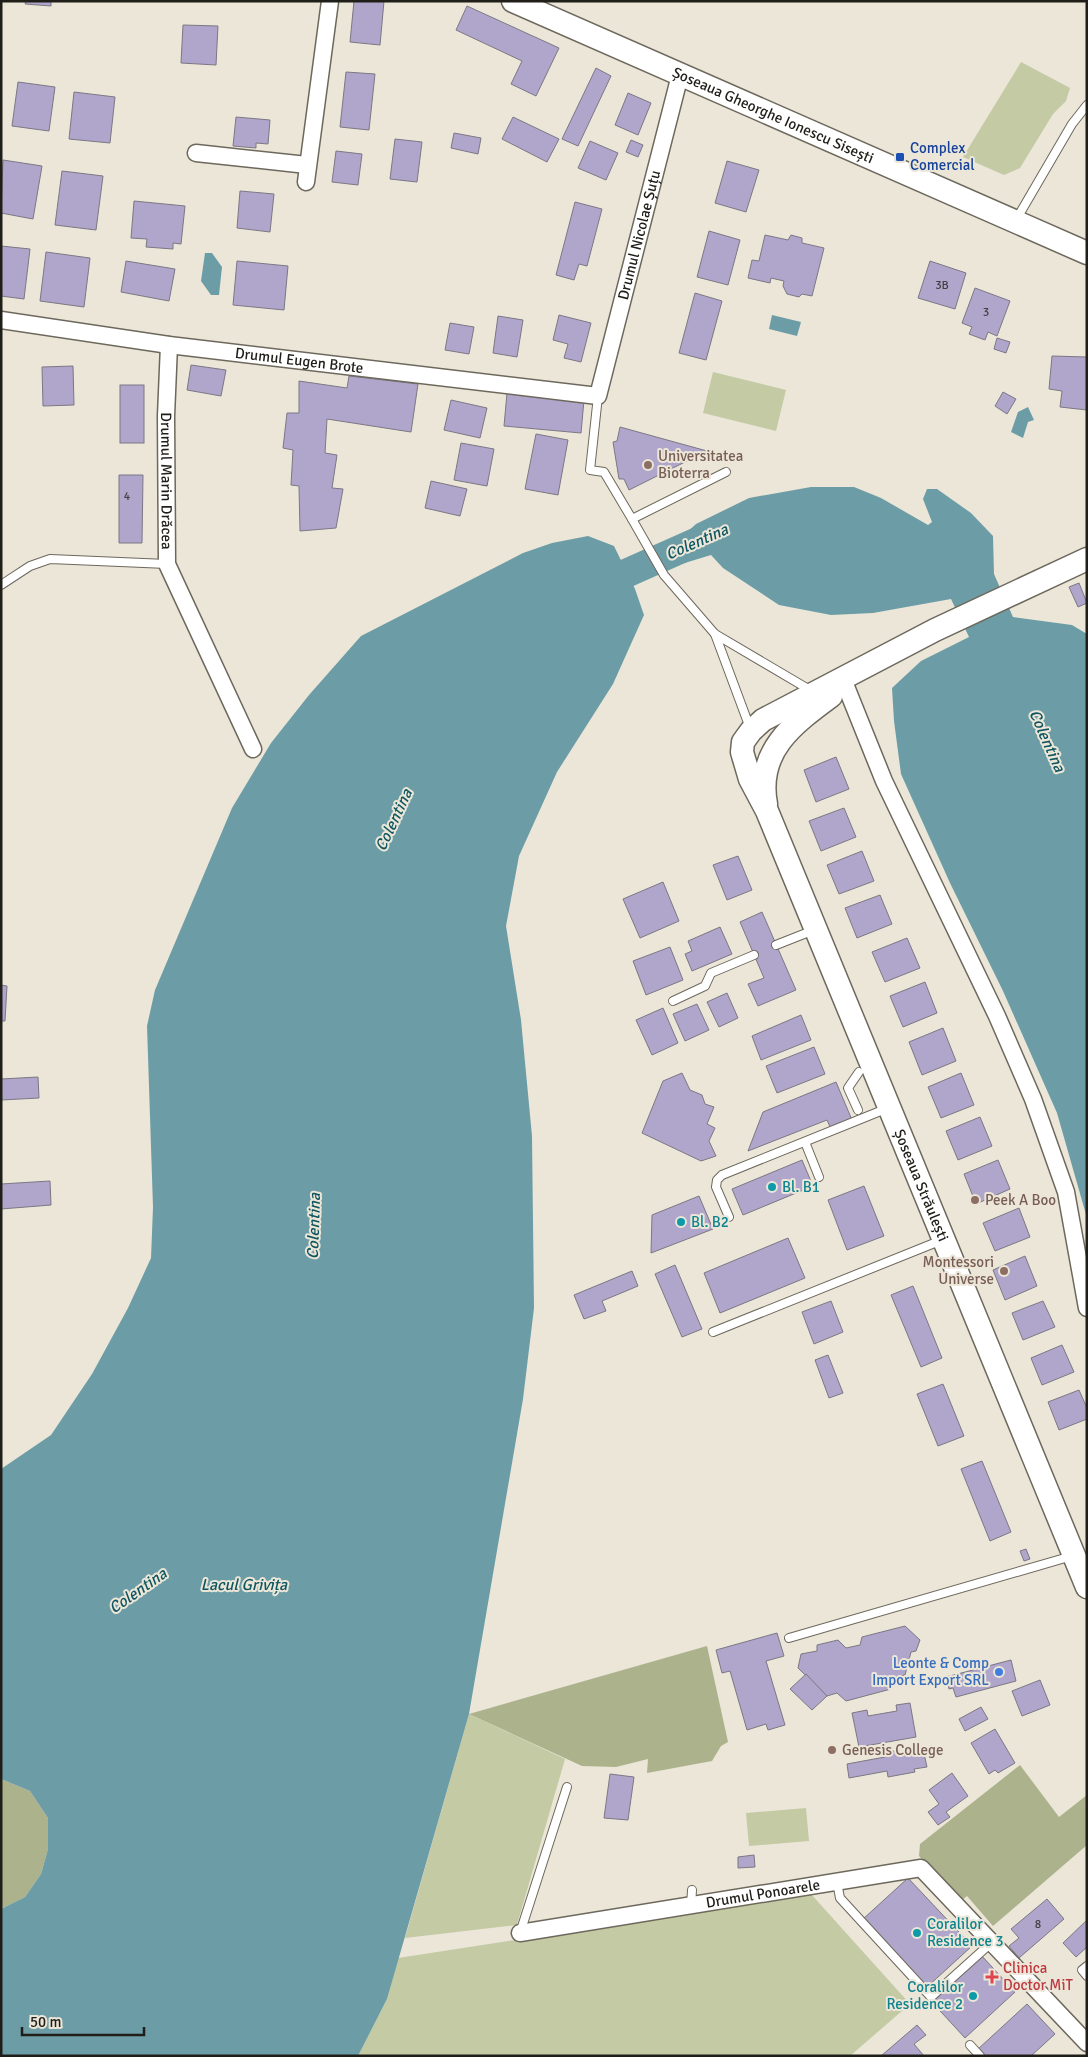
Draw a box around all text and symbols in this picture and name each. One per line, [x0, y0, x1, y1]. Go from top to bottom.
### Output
street label: Șoseaua Gheorghe Ionescu Sisești [670, 63, 876, 167]
place label: Complex Comercial [910, 139, 975, 174]
marker: Complex Comercial [894, 151, 906, 163]
street label: Drumul Nicolae Șuțu [614, 168, 664, 302]
house number: 3B [935, 278, 949, 293]
house number: 3 [983, 305, 989, 320]
street label: Drumul Eugen Brote [234, 344, 364, 377]
street label: Drumul Marin Drăcea [157, 412, 176, 550]
place label: Universitatea Bioterra [658, 447, 743, 482]
marker: Universitatea Bioterra [642, 459, 654, 471]
house number: 4 [124, 489, 131, 504]
water label: Colentina [663, 519, 732, 565]
water label: Colentina [1024, 707, 1070, 776]
water label: Colentina [371, 785, 417, 854]
street label: Șoseaua Străulești [890, 1126, 952, 1244]
place label: Bl. B1 [782, 1178, 820, 1196]
marker: Bl. B1 [766, 1181, 778, 1193]
place label: Peek A Boo [985, 1191, 1056, 1209]
water label: Colentina [303, 1192, 325, 1259]
marker: Peek A Boo [969, 1194, 981, 1206]
place label: Bl. B2 [691, 1213, 729, 1231]
marker: Bl. B2 [675, 1216, 687, 1228]
place label: Montessori Universe [923, 1253, 994, 1288]
marker: Montessori Universe [998, 1265, 1010, 1277]
water label: Colentina [105, 1563, 172, 1618]
water label: Lacul Grivița [201, 1575, 288, 1595]
place label: Leonte & Comp Import Export SRL [872, 1654, 989, 1689]
marker: Leonte & Comp Import Export SRL [993, 1666, 1005, 1678]
place label: Genesis College [842, 1741, 944, 1759]
marker: Genesis College [826, 1744, 838, 1756]
street label: Drumul Ponoarele [704, 1876, 821, 1912]
place label: Coralilor Residence 3 [927, 1915, 1004, 1950]
house number: 8 [1035, 1917, 1041, 1932]
marker: Coralilor Residence 3 [911, 1927, 923, 1939]
place label: Clinica Doctor MiT [1003, 1959, 1074, 1994]
marker: Clinica Doctor MiT [985, 1970, 999, 1984]
place label: Coralilor Residence 2 [886, 1978, 963, 2013]
marker: Coralilor Residence 2 [967, 1990, 979, 2002]
scale bar [22, 2004, 145, 2036]
text: 50 m [30, 2013, 61, 2031]

